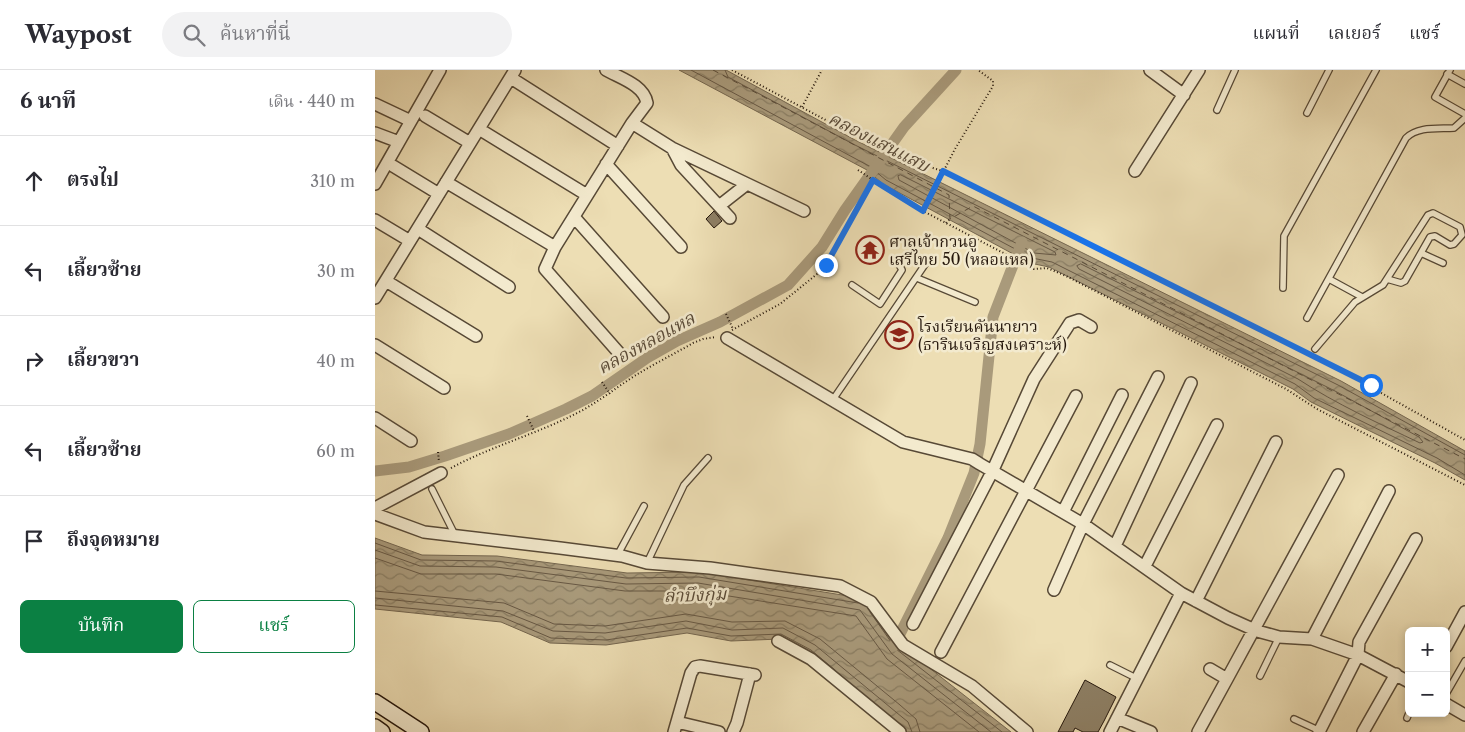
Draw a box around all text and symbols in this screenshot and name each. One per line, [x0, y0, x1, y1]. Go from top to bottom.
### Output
search box [162, 12, 512, 57]
text: Waypost [25, 20, 132, 49]
icon: search [180, 21, 208, 49]
text: ค้นหาที่นี่ [220, 22, 290, 45]
text: แผนที่ [1252, 22, 1300, 44]
text: เลเยอร์ [1328, 22, 1381, 44]
text: แชร์ [1409, 22, 1440, 44]
text: 6 นาที [20, 88, 76, 113]
text: เดิน · 440 m [268, 91, 355, 111]
water label: คลองแสนแสบ [825, 107, 935, 178]
icon: ahead [20, 167, 48, 195]
text: ตรงไป [67, 168, 119, 191]
text: 310 m [310, 171, 355, 191]
place label: ศาลเจ้ากวนอู เสรีไทย 50 (หลอแหล) [889, 231, 1034, 269]
temple icon: ศาลเจ้ากวนอู เสรีไทย 50 (หลอแหล) [855, 235, 885, 265]
route end [815, 254, 838, 277]
icon: left [20, 257, 48, 285]
text: เลี้ยวซ้าย [67, 258, 141, 281]
text: 30 m [317, 261, 355, 281]
water label: คลองหลอแหล [593, 307, 700, 379]
place label: โรงเรียนคันนายาว (ธารินเจริญสงเคราะห์) [917, 316, 1067, 354]
school or university icon: โรงเรียนคันนายาว (ธารินเจริญสงเคราะห์) [884, 320, 914, 350]
icon: right [20, 347, 48, 375]
text: เลี้ยวขวา [67, 348, 139, 371]
text: 40 m [316, 351, 355, 371]
route start [1360, 374, 1383, 397]
icon: left [20, 437, 48, 465]
text: เลี้ยวซ้าย [67, 438, 141, 461]
text: 60 m [316, 441, 355, 461]
icon: arrive [20, 527, 48, 555]
text: ถึงจุดหมาย [67, 528, 160, 551]
water label: ลำบึงกุ่ม [663, 583, 728, 608]
button: บันทึก [20, 600, 183, 653]
button: แชร์ [193, 600, 355, 653]
map controls [1405, 627, 1450, 717]
button: + [1405, 627, 1450, 672]
button: − [1405, 672, 1450, 717]

